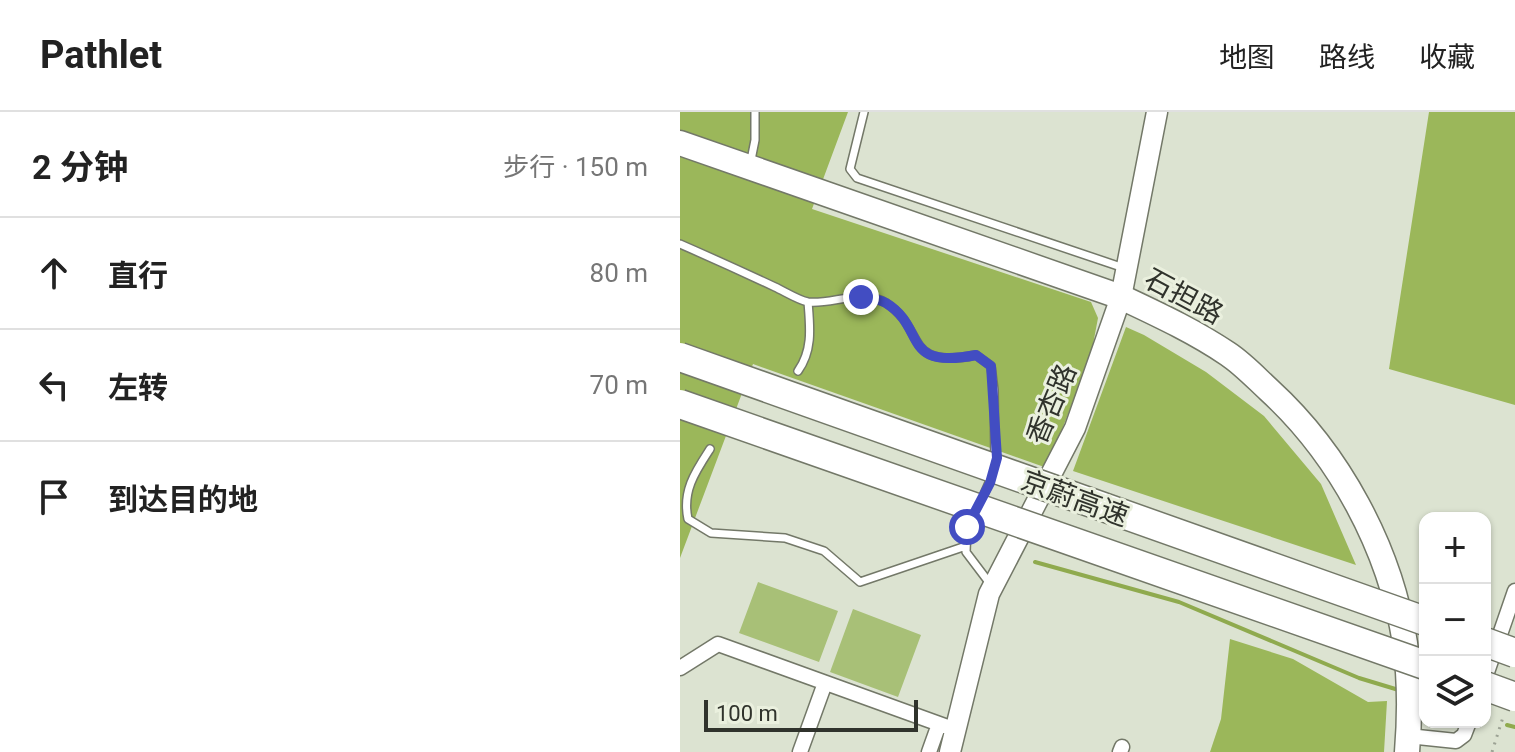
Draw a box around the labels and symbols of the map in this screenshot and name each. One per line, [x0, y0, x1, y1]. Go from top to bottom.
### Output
street label: 石担路 [1139, 262, 1229, 331]
route end [843, 279, 879, 315]
street label: 香杏路 [1020, 359, 1083, 449]
street label: 京蔚高速 [1017, 464, 1133, 533]
route start [949, 509, 985, 545]
scale bar [704, 696, 918, 732]

